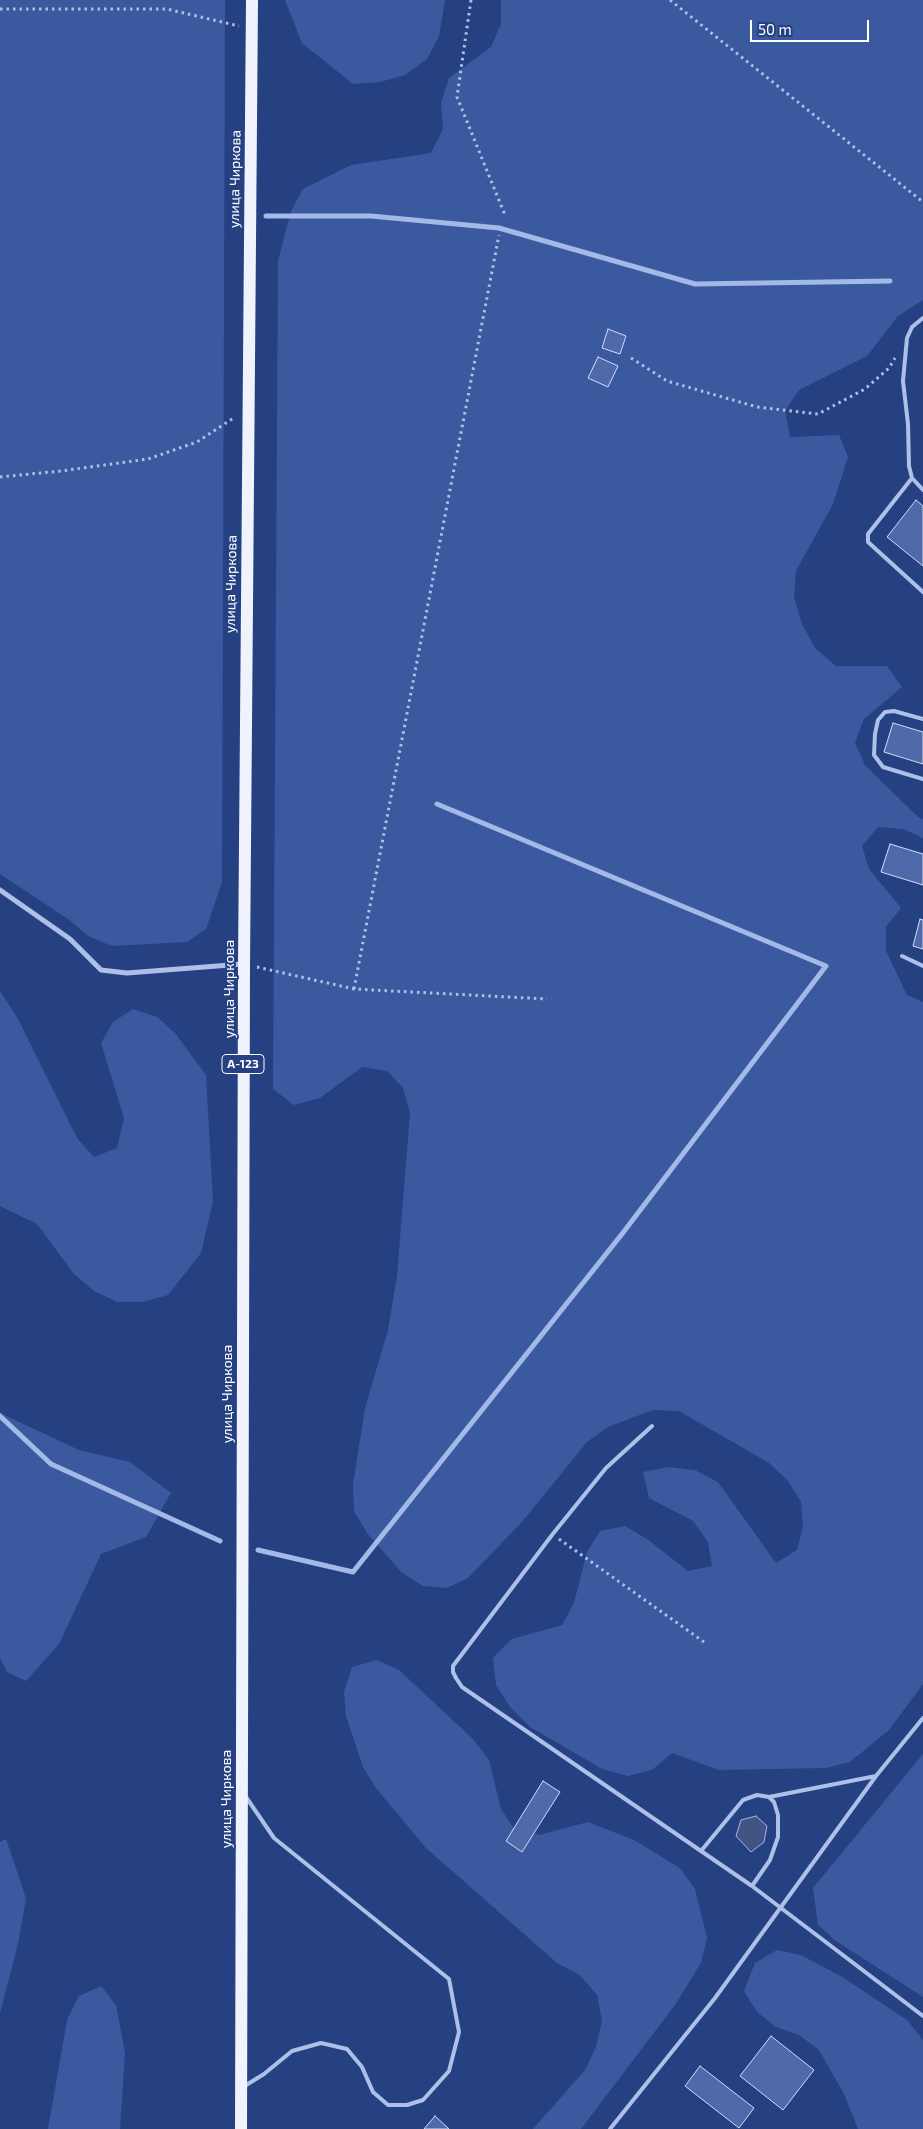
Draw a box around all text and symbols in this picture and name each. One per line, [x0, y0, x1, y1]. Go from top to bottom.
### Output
scale bar [753, 10, 872, 42]
text: 50 m [758, 20, 792, 38]
street label: улица Чиркова [226, 130, 244, 228]
street label: улица Чиркова [222, 535, 240, 633]
street label: улица Чиркова [221, 940, 237, 1038]
road number: А-123 [222, 1054, 264, 1074]
street label: улица Чиркова [219, 1345, 235, 1443]
street label: улица Чиркова [218, 1750, 234, 1848]

